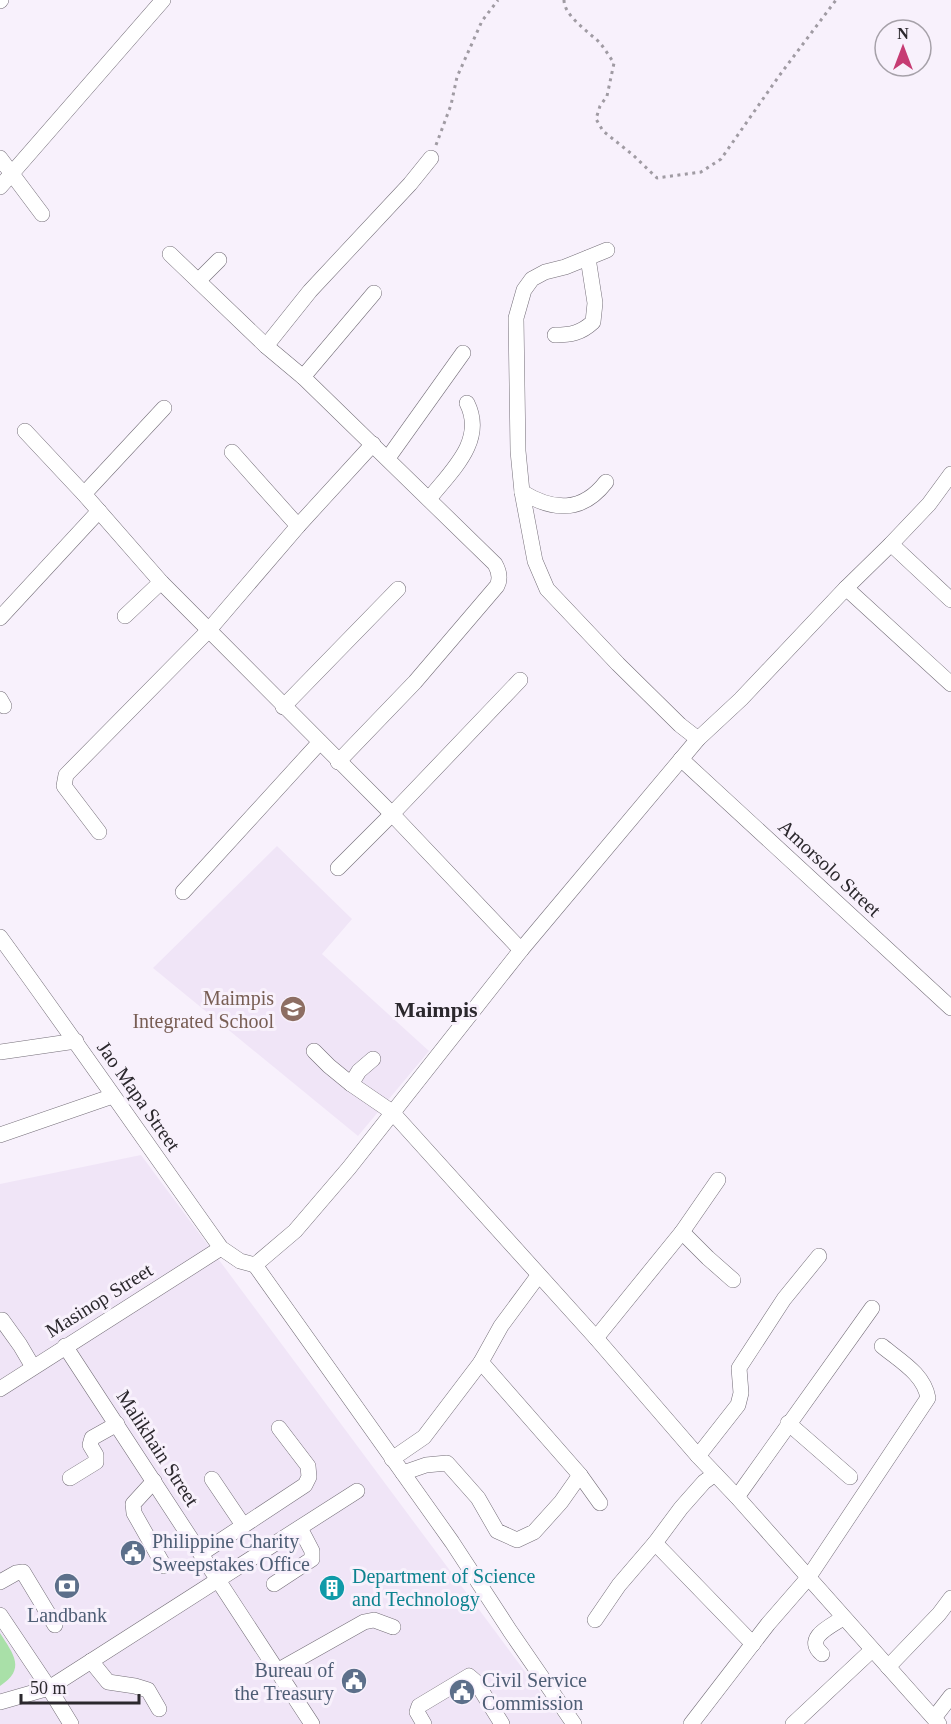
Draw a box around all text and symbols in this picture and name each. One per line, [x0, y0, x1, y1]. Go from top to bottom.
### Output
north arrow [873, 18, 933, 78]
text: N [897, 25, 909, 42]
street label: Amorsolo Street [774, 815, 886, 921]
place label: Maimpis Integrated School [132, 987, 274, 1033]
school or university icon: Maimpis Integrated School [278, 994, 308, 1024]
district label: Maimpis [394, 997, 478, 1022]
street label: Jao Mapa Street [92, 1037, 185, 1156]
street label: Masinop Street [42, 1258, 157, 1342]
street label: Malikhain Street [112, 1386, 204, 1510]
place label: Philippine Charity Sweepstakes Office [152, 1530, 310, 1576]
public building icon: Philippine Charity Sweepstakes Office [118, 1538, 148, 1568]
place label: Department of Science and Technology [352, 1565, 535, 1611]
bank icon: Landbank [52, 1571, 82, 1601]
building icon: Department of Science and Technology [317, 1573, 347, 1603]
place label: Landbank [27, 1604, 107, 1626]
place label: Bureau of the Treasury [235, 1659, 334, 1705]
public building icon: Bureau of the Treasury [339, 1666, 369, 1696]
scale bar [21, 1667, 140, 1705]
place label: Civil Service Commission [482, 1669, 587, 1714]
public building icon: Civil Service Commission [447, 1677, 477, 1707]
text: 50 m [30, 1678, 67, 1698]

